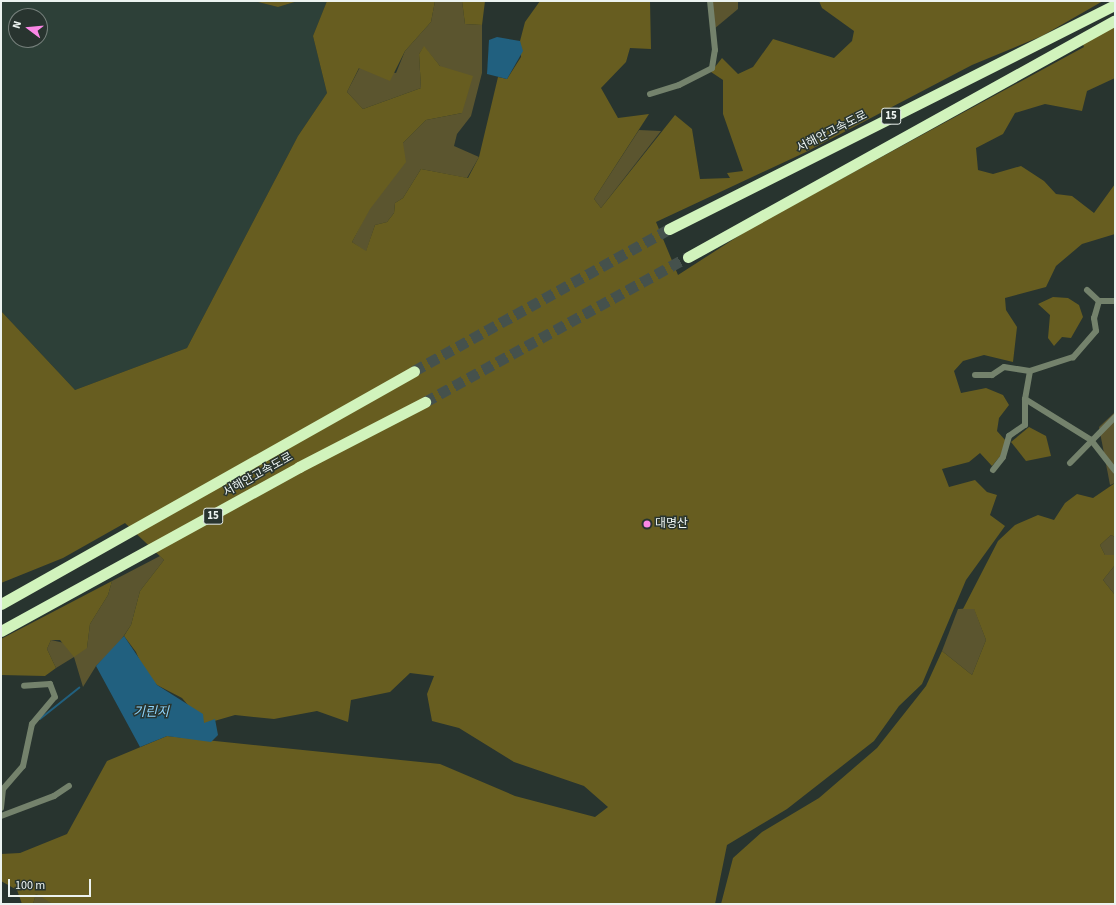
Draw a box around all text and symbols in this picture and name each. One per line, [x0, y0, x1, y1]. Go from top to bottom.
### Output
north arrow [8, 8, 48, 48]
text: N [9, 19, 25, 30]
road number: 15 [881, 107, 901, 125]
street label: 서해안고속도로 [794, 108, 870, 156]
street label: 서해안고속도로 [221, 450, 295, 500]
road number: 15 [203, 507, 223, 525]
place label: 대명산 [655, 517, 688, 531]
marker: 대명산 [642, 519, 652, 529]
water label: 기린지 [133, 704, 169, 720]
scale bar [10, 871, 93, 897]
text: 100 m [15, 877, 45, 894]

